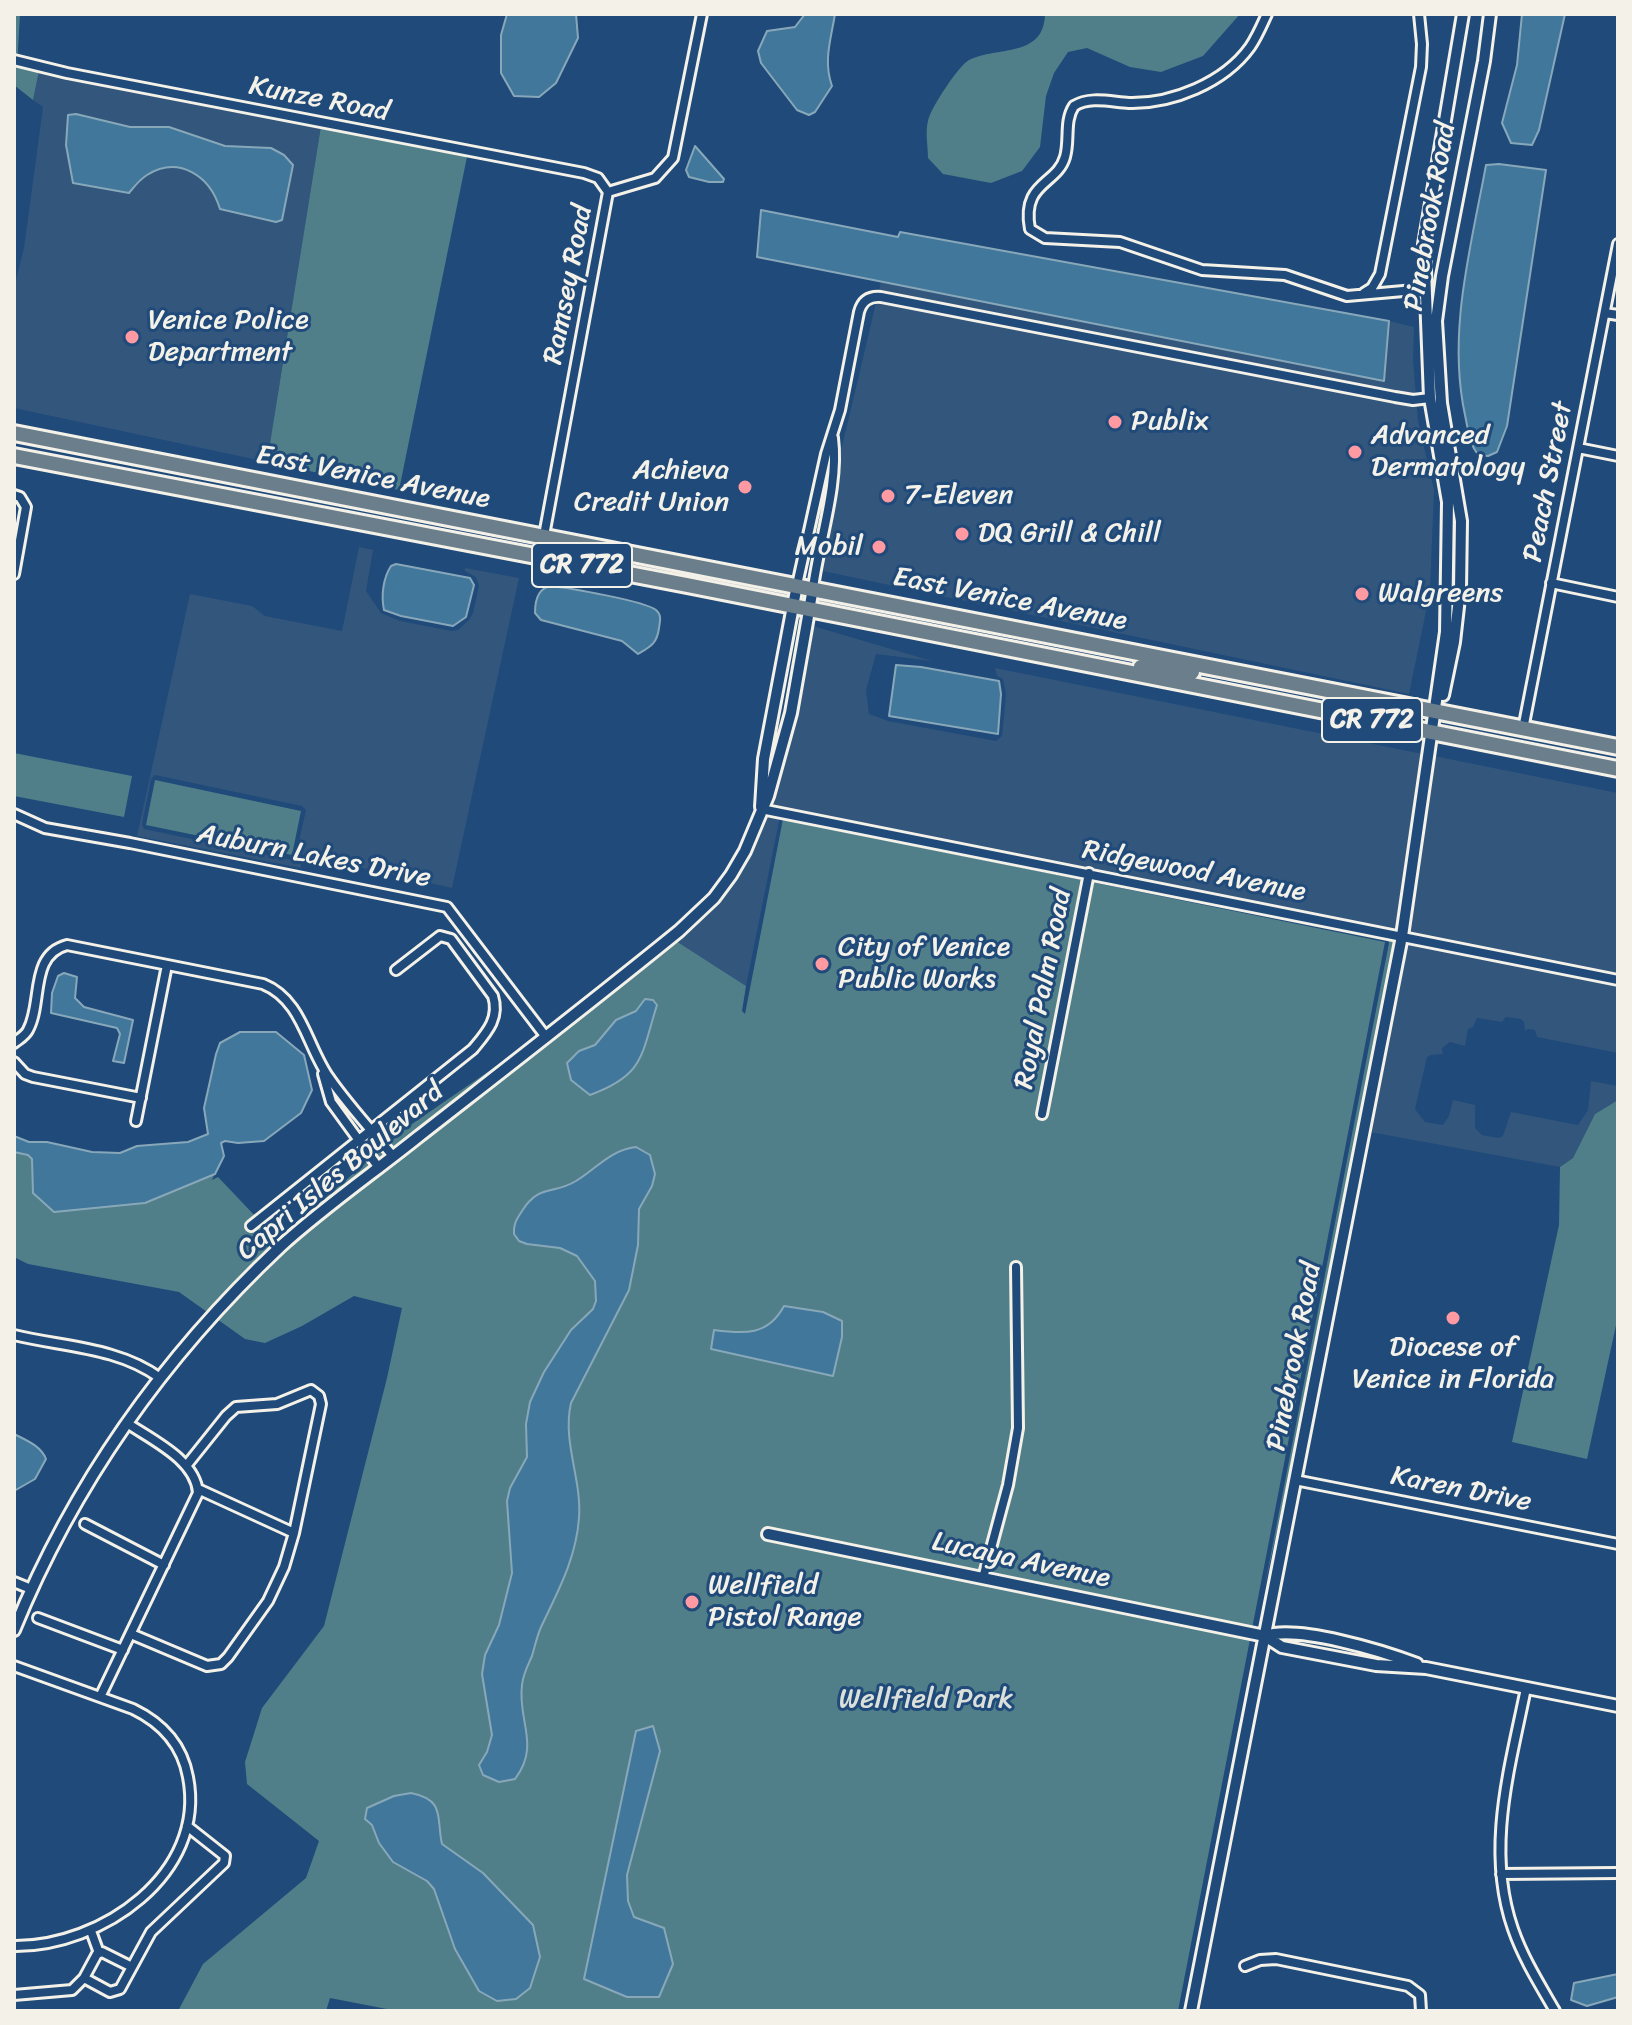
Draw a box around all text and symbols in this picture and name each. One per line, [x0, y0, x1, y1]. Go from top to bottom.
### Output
street label: Kunze Road [246, 70, 392, 130]
street label: Pinebrook Road [1398, 120, 1464, 314]
street label: Ramsey Road [537, 203, 601, 367]
place label: Venice Police Department [148, 304, 309, 370]
marker: Venice Police Department [123, 328, 141, 346]
street label: Peach Street [1517, 399, 1581, 565]
place label: Publix [1131, 405, 1208, 439]
marker: Publix [1106, 413, 1124, 431]
place label: Advanced Dermatology [1371, 419, 1525, 485]
street label: East Venice Avenue [253, 439, 493, 517]
marker: Advanced Dermatology [1346, 443, 1364, 461]
place label: Achieva Credit Union [574, 454, 729, 520]
marker: Achieva Credit Union [736, 478, 754, 496]
place label: 7-Eleven [904, 479, 1014, 513]
marker: 7-Eleven [879, 487, 897, 505]
place label: DQ Grill & Chill [978, 517, 1161, 551]
marker: DQ Grill & Chill [953, 525, 971, 543]
place label: Mobil [795, 530, 863, 564]
marker: Mobil [870, 538, 888, 556]
road number: CR 772 [532, 543, 632, 587]
street label: East Venice Avenue [890, 561, 1130, 639]
place label: Walgreens [1378, 577, 1503, 611]
marker: Walgreens [1353, 585, 1371, 603]
road number: CR 772 [1322, 698, 1422, 742]
street label: Auburn Lakes Drive [194, 818, 434, 896]
street label: Ridgewood Avenue [1079, 834, 1309, 910]
street label: Royal Palm Road [1008, 886, 1080, 1092]
place label: City of Venice Public Works [838, 931, 1010, 997]
marker: City of Venice Public Works [813, 955, 831, 973]
street label: Capri Isles Boulevard [231, 1076, 451, 1268]
street label: Pinebrook Road [1260, 1260, 1330, 1454]
marker: Diocese of Venice in Florida [1444, 1309, 1462, 1327]
place label: Diocese of Venice in Florida [1352, 1331, 1554, 1397]
street label: Karen Drive [1388, 1460, 1534, 1520]
street label: Lucaya Avenue [929, 1526, 1113, 1596]
place label: Wellfield Pistol Range [708, 1569, 862, 1635]
marker: Wellfield Pistol Range [683, 1593, 701, 1611]
park label: Wellfield Park [839, 1683, 1013, 1717]

